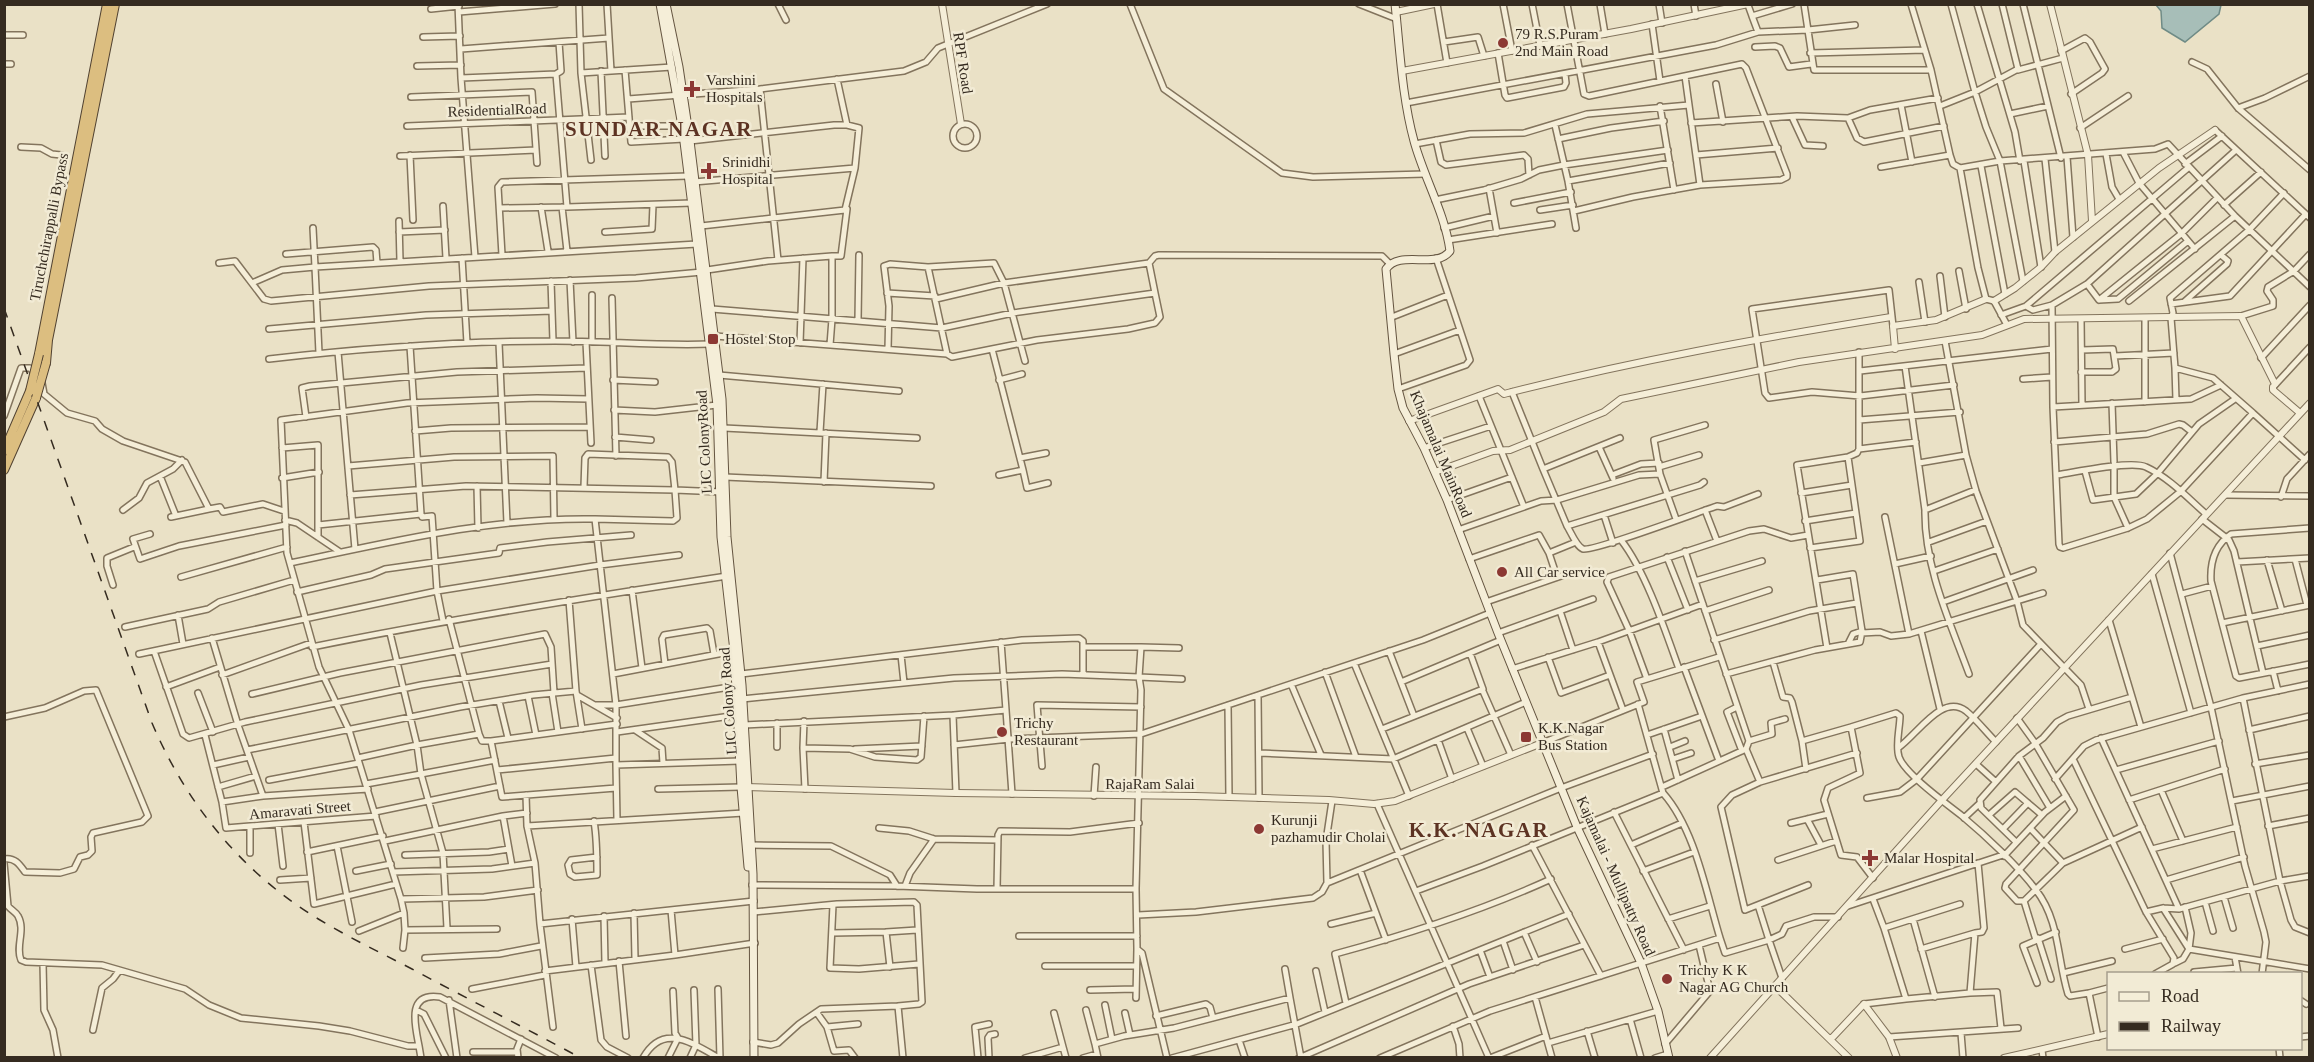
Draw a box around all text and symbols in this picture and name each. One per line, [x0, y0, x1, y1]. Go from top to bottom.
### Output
place label: 79 R.S.Puram 2nd Main Road [1515, 26, 1609, 59]
street label: RPF Road [950, 31, 976, 95]
marker: 79 R.S.Puram 2nd Main Road [1496, 36, 1510, 50]
place label: Varshini Hospitals [706, 72, 763, 105]
marker: Varshini Hospitals [683, 80, 701, 98]
street label: ResidentialRoad [447, 100, 547, 120]
district label: SUNDAR NAGAR [565, 117, 753, 141]
street label: Tiruchchirappalli Bypass [27, 151, 71, 302]
place label: Srinidhi Hospital [722, 154, 773, 187]
marker: Srinidhi Hospital [700, 162, 718, 180]
place label: Hostel Stop [725, 331, 795, 347]
marker: Hostel Stop [706, 332, 720, 346]
street label: Khajamalai MainRoad [1407, 388, 1475, 520]
street label: LIC ColonyRoad [693, 389, 715, 494]
place label: All Car service [1514, 564, 1605, 580]
marker: All Car service [1495, 565, 1509, 579]
street label: LIC Colony Road [716, 646, 740, 755]
place label: Trichy Restaurant [1014, 715, 1079, 748]
place label: K.K.Nagar Bus Station [1538, 720, 1608, 753]
marker: Trichy Restaurant [995, 725, 1009, 739]
marker: K.K.Nagar Bus Station [1519, 730, 1533, 744]
street label: RajaRam Salai [1105, 776, 1195, 792]
street label: Kajamalai - Mullipatty Road [1574, 794, 1659, 959]
street label: Amaravati Street [248, 798, 352, 822]
place label: Kurunji pazhamudir Cholai [1271, 812, 1386, 845]
district label: K.K. NAGAR [1409, 818, 1549, 842]
marker: Kurunji pazhamudir Cholai [1252, 822, 1266, 836]
marker: Malar Hospital [1861, 849, 1879, 867]
place label: Malar Hospital [1884, 850, 1974, 866]
place label: Trichy K K Nagar AG Church [1679, 962, 1789, 995]
marker: Trichy K K Nagar AG Church [1660, 972, 1674, 986]
legend [2107, 972, 2302, 1050]
text: Road [2161, 986, 2199, 1006]
text: Railway [2161, 1016, 2221, 1036]

